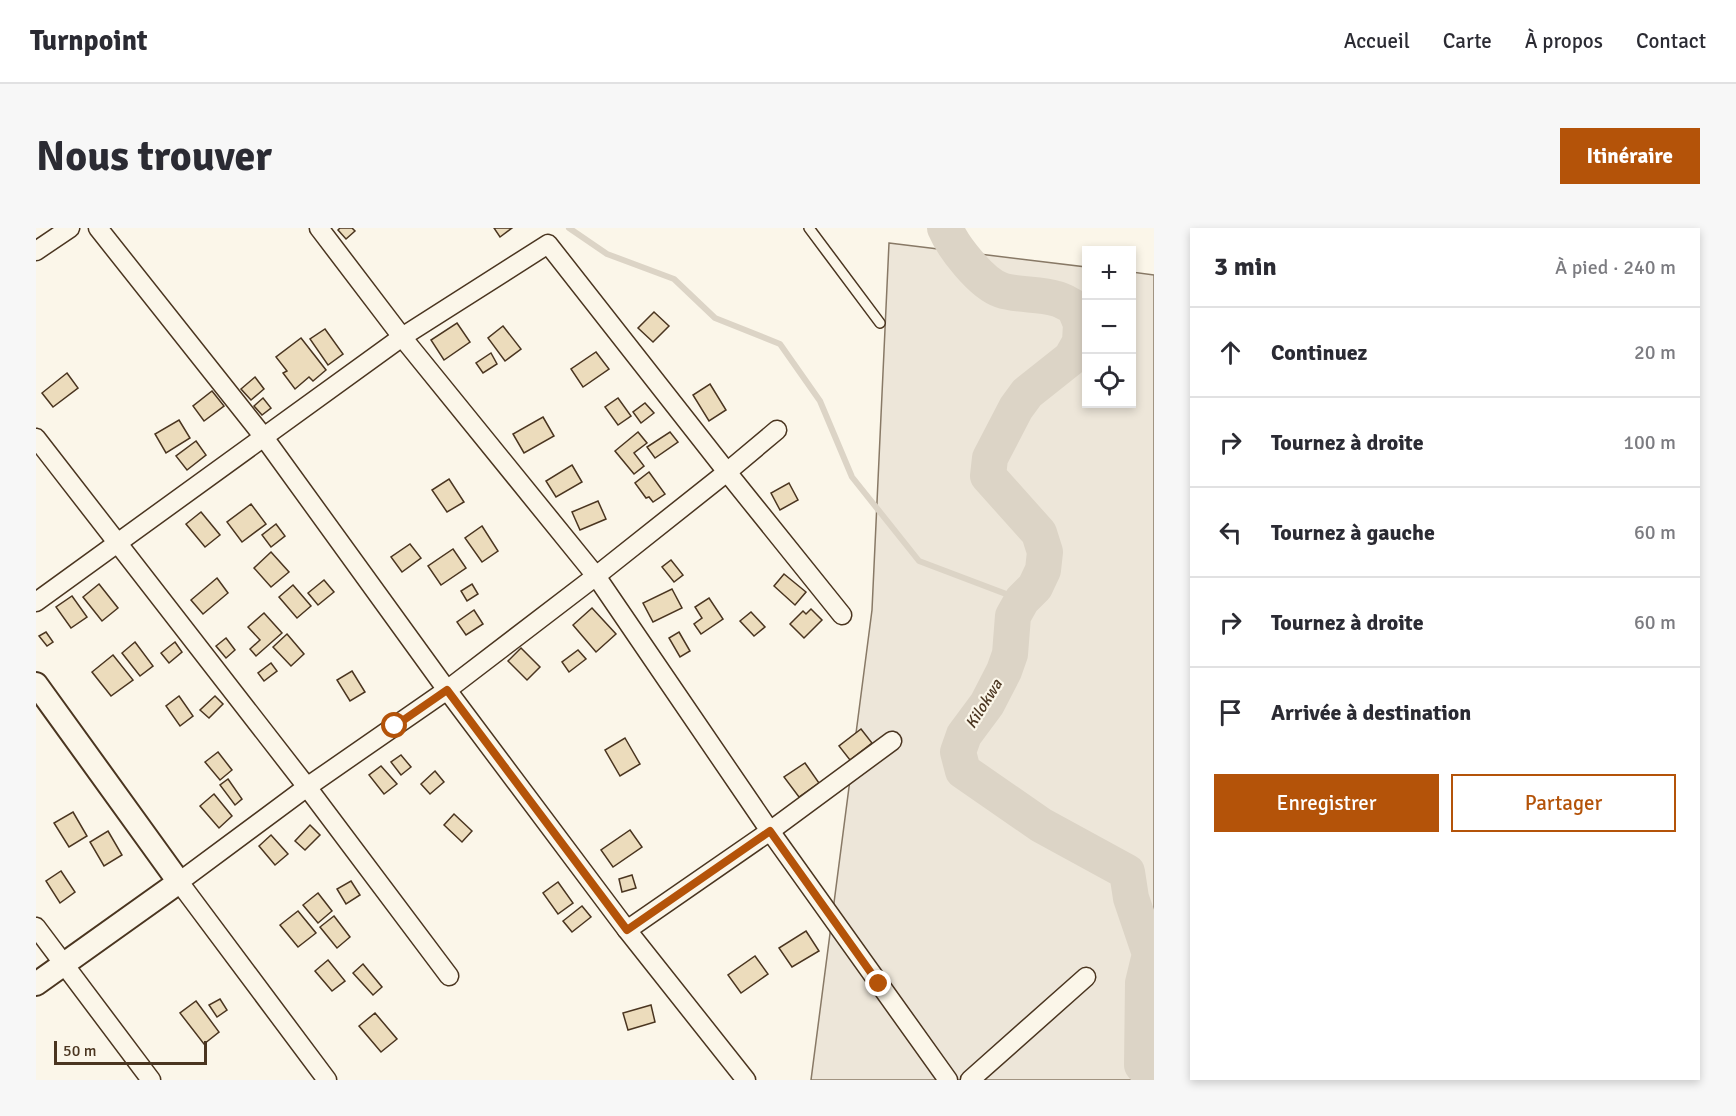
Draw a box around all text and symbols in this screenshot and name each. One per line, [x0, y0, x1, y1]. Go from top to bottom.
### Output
text: Turnpoint [30, 24, 147, 58]
text: Accueil [1344, 28, 1410, 54]
text: Carte [1443, 28, 1492, 54]
text: À propos [1525, 28, 1603, 54]
text: Contact [1636, 28, 1706, 54]
button: Itinéraire [1560, 128, 1700, 184]
text: Nous trouver [36, 131, 272, 182]
map controls [1082, 246, 1136, 408]
button: + [1082, 246, 1136, 300]
text: 3 min [1214, 251, 1277, 283]
text: À pied · 240 m [1555, 255, 1676, 280]
button: − [1082, 300, 1136, 354]
icon: ahead [1214, 336, 1247, 369]
text: Continuez [1271, 339, 1367, 366]
text: 20 m [1634, 340, 1676, 365]
button: locate [1082, 354, 1136, 408]
icon: right [1214, 426, 1247, 459]
text: Tournez à droite [1271, 429, 1424, 456]
text: 100 m [1623, 430, 1676, 455]
icon: left [1214, 516, 1247, 549]
text: Tournez à gauche [1271, 519, 1435, 546]
text: 60 m [1634, 520, 1676, 545]
icon: right [1214, 606, 1247, 639]
text: Tournez à droite [1271, 609, 1424, 636]
text: 60 m [1634, 610, 1676, 635]
water label: Kilokwa [961, 675, 1007, 732]
icon: arrive [1214, 696, 1247, 729]
text: Arrivée à destination [1271, 699, 1471, 726]
route start [381, 712, 407, 738]
button: Enregistrer [1214, 774, 1439, 832]
button: Partager [1451, 774, 1676, 832]
route end [865, 970, 891, 996]
scale bar [54, 1038, 207, 1066]
text: 50 m [63, 1041, 97, 1061]

